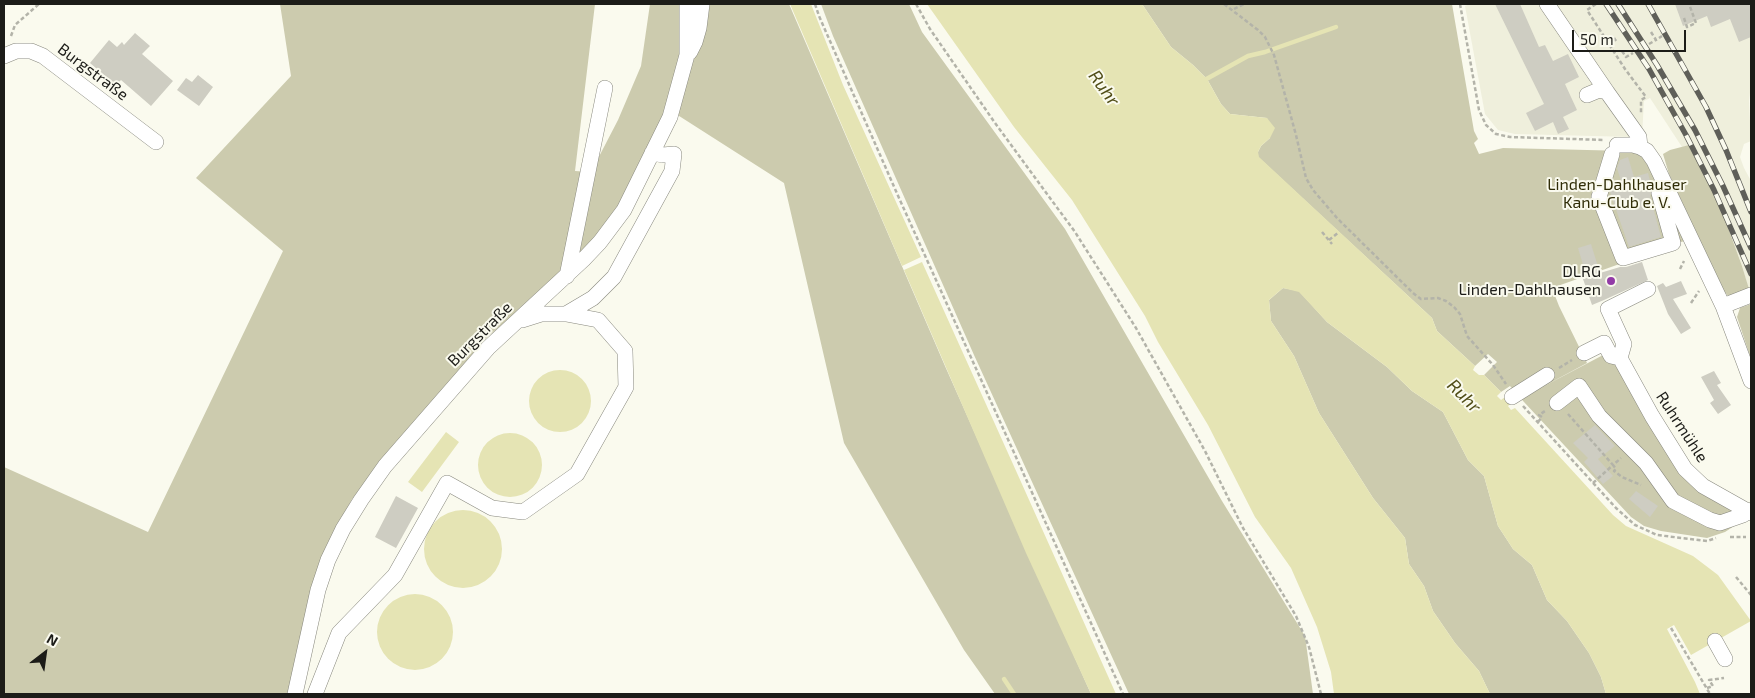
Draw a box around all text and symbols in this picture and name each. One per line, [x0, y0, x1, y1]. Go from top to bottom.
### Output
scale bar [1575, 20, 1689, 52]
text: 50 m [1580, 30, 1614, 48]
street label: Burgstraße [54, 39, 132, 105]
water label: Ruhr [1084, 66, 1124, 110]
park label: Linden-Dahlhauser Kanu-Club e. V. [1547, 175, 1687, 213]
place label: DLRG Linden-Dahlhausen [1459, 262, 1601, 300]
marker: DLRG Linden-Dahlhausen [1605, 275, 1617, 287]
street label: Burgstraße [444, 298, 516, 370]
water label: Ruhr [1443, 375, 1485, 417]
street label: Ruhrmühle [1652, 388, 1712, 466]
north arrow [20, 628, 70, 678]
text: N [44, 630, 61, 649]

